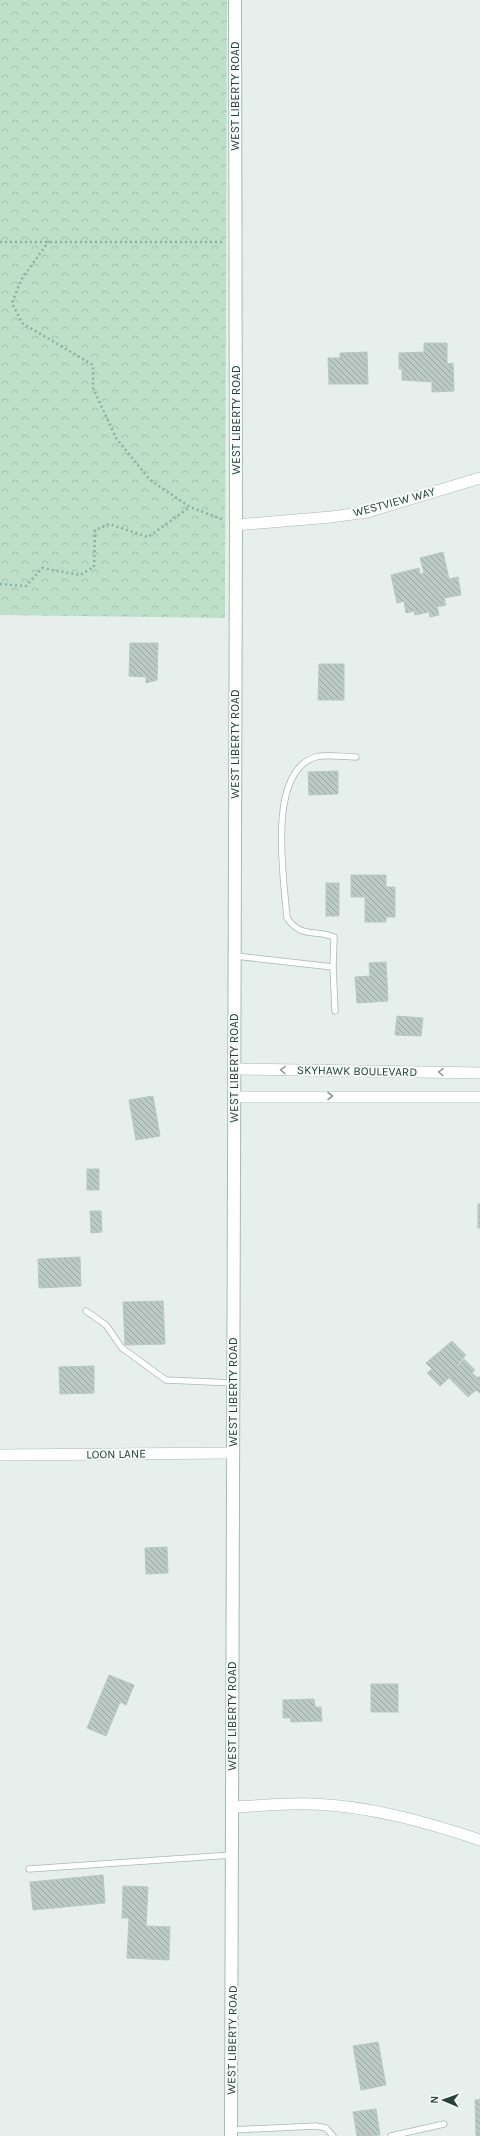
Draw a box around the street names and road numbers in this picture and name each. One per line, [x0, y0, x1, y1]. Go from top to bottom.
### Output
street label: WEST LIBERTY ROAD [228, 41, 242, 151]
street label: WEST LIBERTY ROAD [229, 365, 243, 475]
street label: WESTVIEW WAY [351, 484, 437, 520]
street label: WEST LIBERTY ROAD [228, 689, 242, 799]
street label: WEST LIBERTY ROAD [227, 1013, 241, 1123]
street label: SKYHAWK BOULEVARD [297, 1063, 417, 1079]
street label: WEST LIBERTY ROAD [226, 1337, 240, 1447]
street label: LOON LANE [86, 1446, 146, 1462]
street label: WEST LIBERTY ROAD [225, 1661, 239, 1771]
street label: WEST LIBERTY ROAD [224, 1985, 240, 2095]

